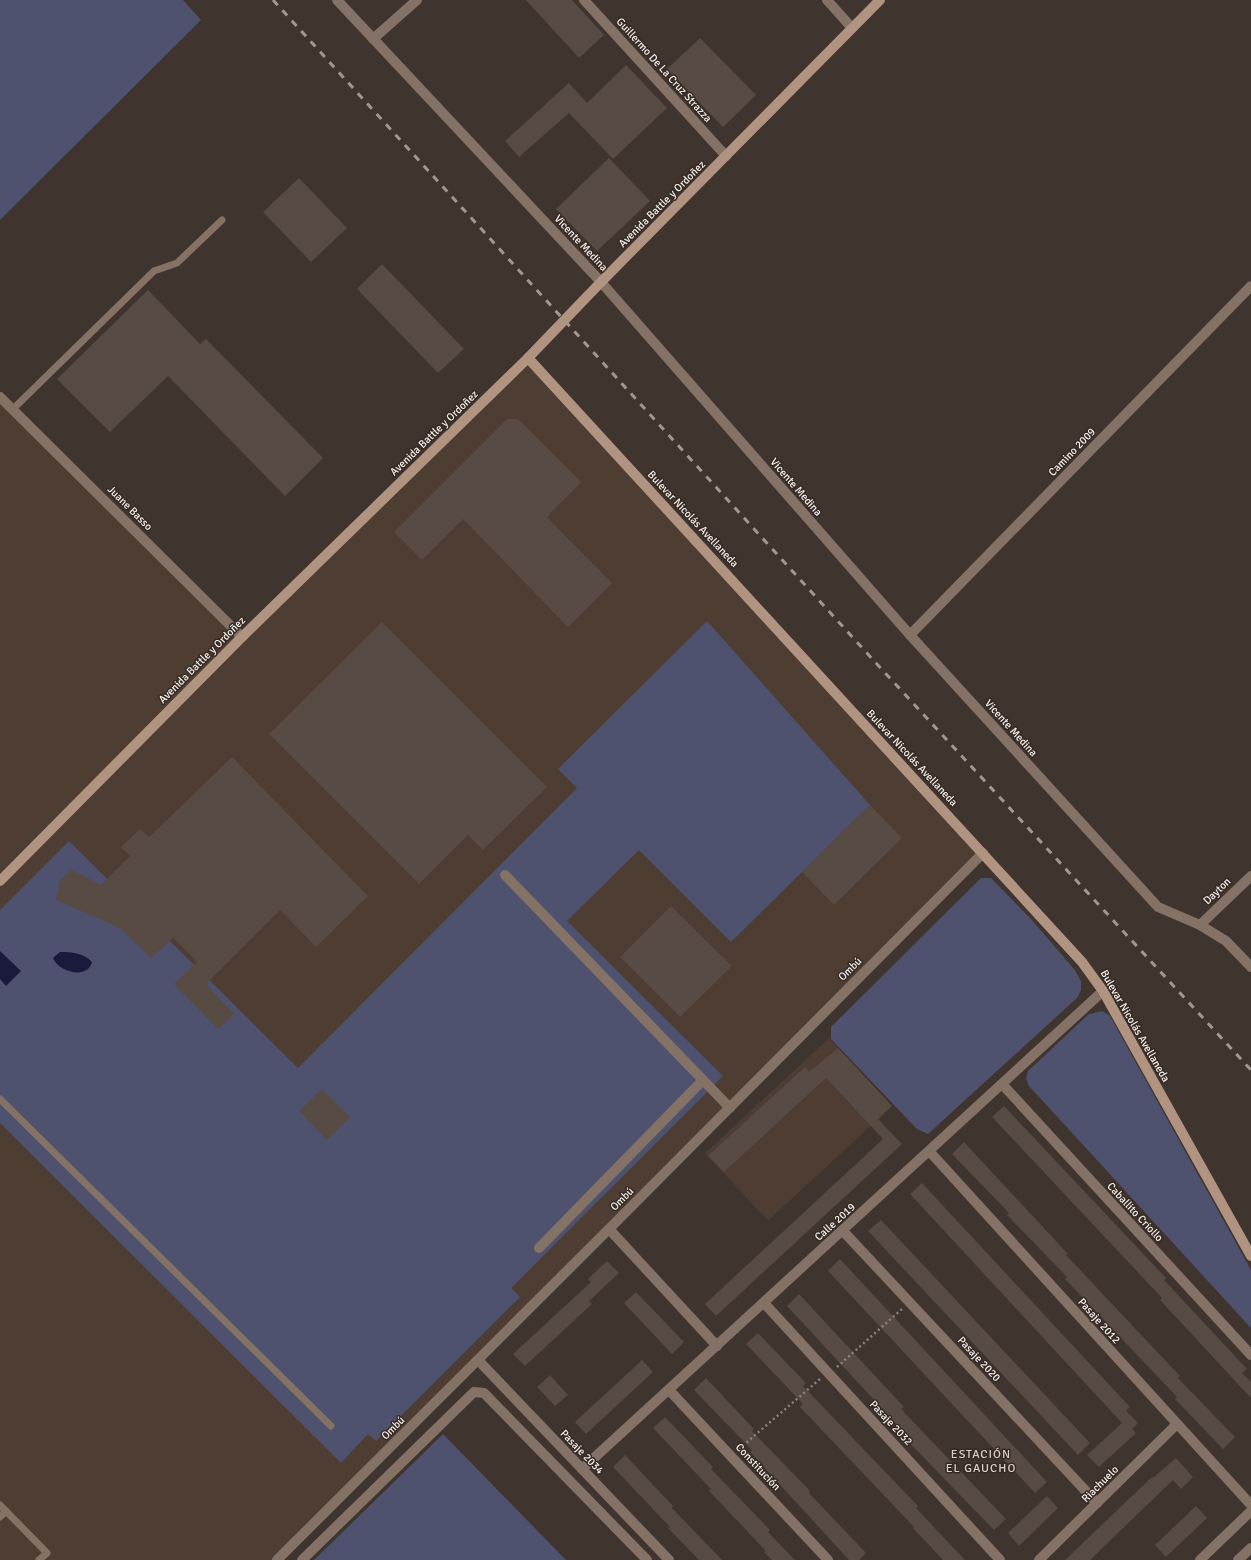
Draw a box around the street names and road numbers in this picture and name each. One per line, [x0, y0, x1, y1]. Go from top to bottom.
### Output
street label: Guillermo De La Cruz Strazza [614, 15, 715, 125]
street label: Avenida Battle y Ordoñez [616, 158, 708, 250]
street label: Vicente Medina [552, 212, 611, 274]
street label: Avenida Battle y Ordoñez [387, 388, 481, 478]
street label: Camino 2009 [1046, 425, 1098, 479]
street label: Vicente Medina [767, 455, 825, 519]
street label: Bulevar Nicolás Avellaneda [645, 468, 741, 570]
street label: Juane Basso [105, 483, 155, 533]
street label: Avenida Battle y Ordoñez [156, 614, 248, 706]
street label: Vicente Medina [982, 697, 1040, 760]
street label: Bulevar Nicolás Avellaneda [864, 707, 960, 809]
street label: Dayton [1201, 875, 1233, 907]
street label: Ombú [836, 955, 864, 983]
street label: Bulevar Nicolás Avellaneda [1098, 968, 1173, 1085]
street label: Caballito Criollo [1104, 1180, 1166, 1244]
street label: Ombú [608, 1185, 636, 1213]
street label: Calle 2019 [812, 1200, 858, 1244]
street label: Pasaje 2012 [1075, 1296, 1123, 1346]
street label: Pasaje 2020 [955, 1334, 1003, 1384]
street label: Pasaje 2032 [867, 1398, 915, 1448]
street label: Ombú [379, 1414, 407, 1442]
street label: Pasaje 2034 [558, 1427, 606, 1477]
street label: Constitución [733, 1441, 783, 1493]
street label: Riachuelo [1079, 1463, 1121, 1505]

